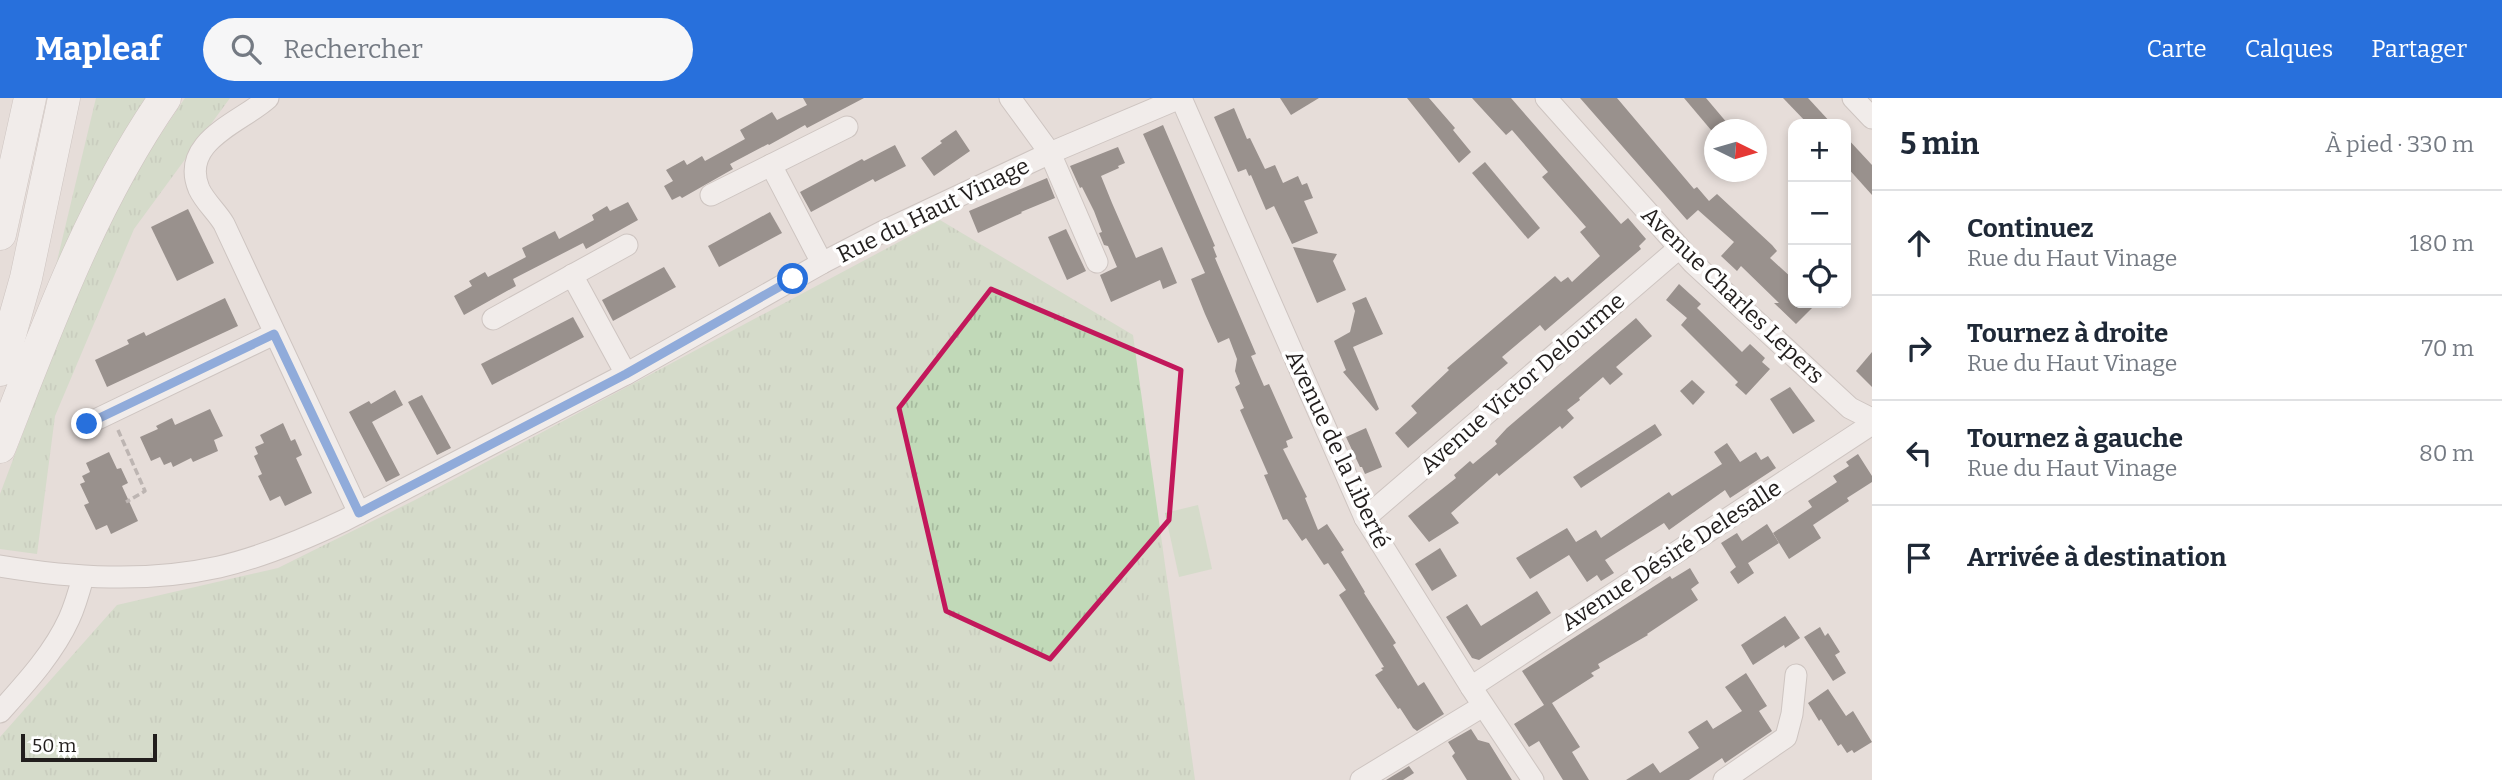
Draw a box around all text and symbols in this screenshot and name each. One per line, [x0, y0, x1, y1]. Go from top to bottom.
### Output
search box [203, 18, 693, 81]
text: Mapleaf [35, 29, 161, 69]
icon: search [227, 30, 265, 68]
text: Rechercher [283, 34, 423, 65]
text: Carte [2147, 35, 2207, 63]
text: Calques [2245, 35, 2333, 63]
text: Partager [2371, 35, 2467, 63]
north arrow [1704, 119, 1767, 182]
map controls [1788, 119, 1851, 308]
button: + [1788, 119, 1851, 182]
text: 5 min [1900, 126, 1979, 162]
text: À pied · 330 m [2325, 130, 2474, 158]
street label: Rue du Haut Vinage [832, 151, 1034, 269]
button: − [1788, 182, 1851, 245]
street label: Avenue Charles Lepers [1636, 200, 1830, 390]
text: Continuez [1967, 213, 2094, 244]
icon: ahead [1900, 224, 1938, 262]
text: 180 m [2410, 229, 2474, 257]
text: Rue du Haut Vinage [1967, 244, 2177, 272]
button: locate [1788, 245, 1851, 308]
route start [777, 263, 808, 294]
street label: Avenue Victor Delourme [1414, 286, 1630, 480]
text: Tournez à droite [1967, 318, 2168, 349]
icon: right [1900, 329, 1938, 367]
text: 70 m [2422, 334, 2474, 362]
street label: Avenue de la Liberté [1280, 345, 1396, 553]
text: Rue du Haut Vinage [1967, 349, 2177, 377]
route end [71, 408, 102, 439]
text: Tournez à gauche [1967, 423, 2183, 454]
icon: left [1900, 434, 1938, 472]
text: 80 m [2419, 439, 2474, 467]
text: Rue du Haut Vinage [1967, 454, 2177, 482]
street label: Avenue Désiré Delesalle [1556, 473, 1786, 637]
icon: arrive [1900, 539, 1938, 577]
text: Arrivée à destination [1967, 542, 2226, 573]
scale bar [21, 731, 158, 763]
text: 50 m [32, 734, 76, 757]

